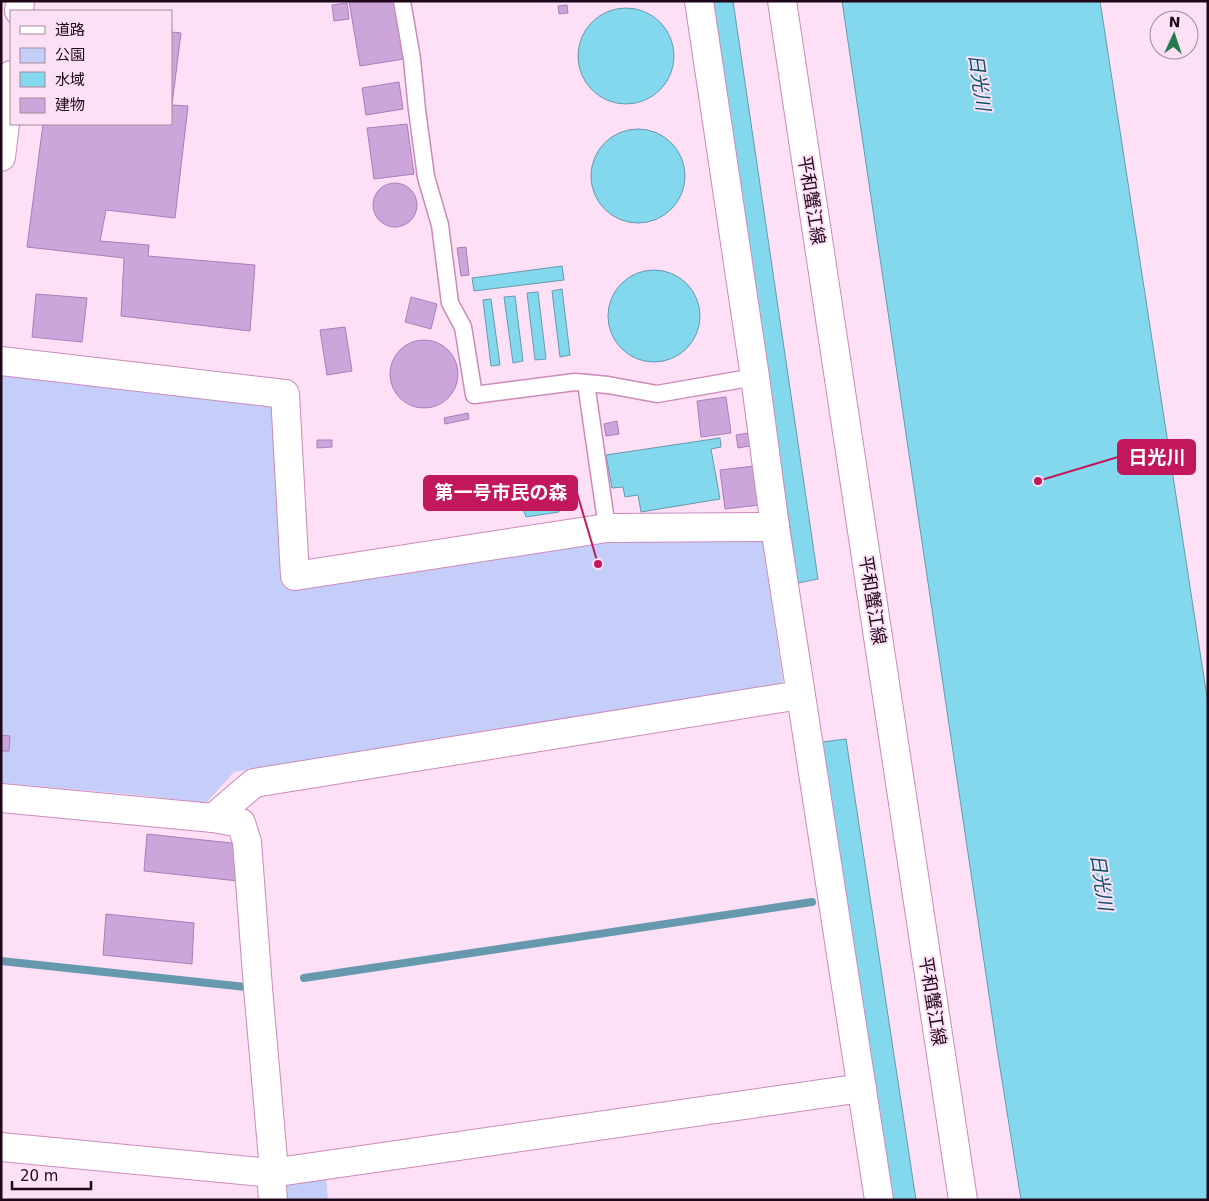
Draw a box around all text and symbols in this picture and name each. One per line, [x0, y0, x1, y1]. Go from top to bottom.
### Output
legend [10, 10, 172, 125]
north arrow [1149, 10, 1199, 60]
text: N [1168, 14, 1181, 30]
text: 道路 [55, 21, 85, 39]
text: 公園 [55, 46, 85, 64]
water label: 日光川 [965, 52, 995, 114]
text: 水域 [55, 71, 85, 89]
text: 建物 [55, 96, 85, 114]
street label: 平和蟹江線 [795, 154, 829, 246]
callout: 日光川 [1118, 440, 1195, 474]
text: 日光川 [1128, 446, 1186, 468]
callout: 第一号市民の森 [424, 476, 577, 510]
text: 第一号市民の森 [434, 481, 568, 503]
street label: 平和蟹江線 [856, 554, 890, 646]
water label: 日光川 [1087, 852, 1118, 914]
street label: 平和蟹江線 [916, 955, 950, 1047]
scale bar [12, 1158, 91, 1190]
text: 20 m [20, 1167, 58, 1185]

